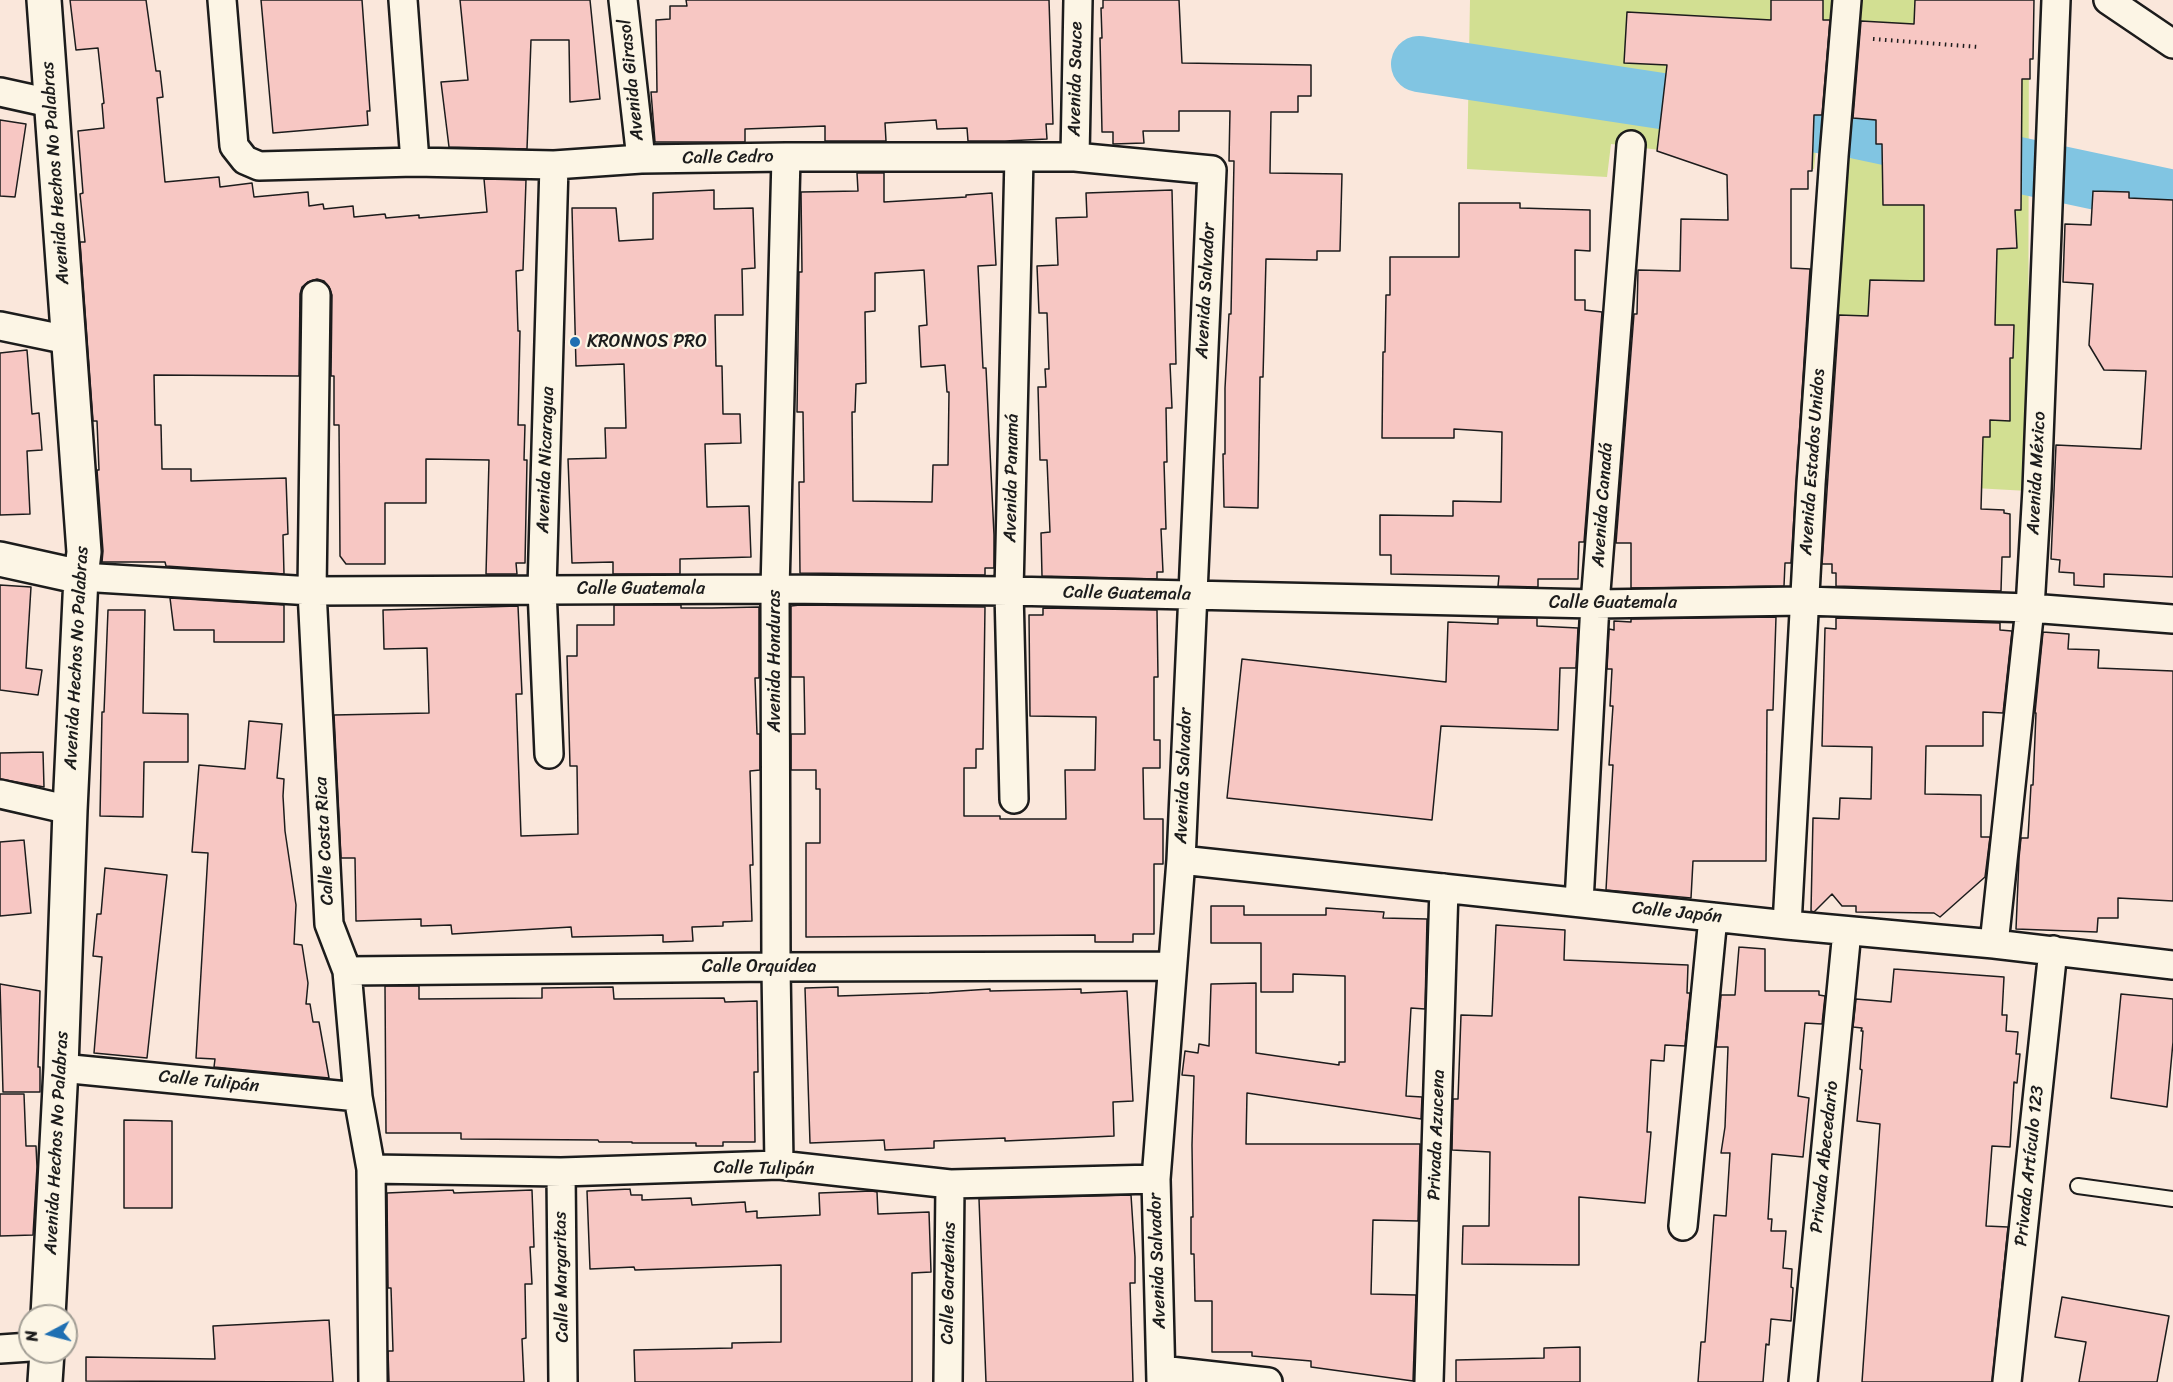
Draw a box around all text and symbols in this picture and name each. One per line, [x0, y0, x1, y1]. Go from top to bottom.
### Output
street label: Avenida Girasol [615, 18, 649, 142]
street label: Avenida Sauce [1064, 21, 1088, 137]
street label: Avenida Hechos No Palabras [37, 61, 75, 285]
street label: Calle Cedro [682, 146, 774, 170]
street label: Avenida Salvador [1192, 223, 1220, 359]
place label: KRONNOS PRO [587, 331, 707, 353]
marker: KRONNOS PRO [568, 335, 582, 349]
street label: Avenida Estados Unidos [1796, 368, 1830, 556]
street label: Avenida Nicaragua [533, 386, 559, 534]
street label: Avenida México [2023, 411, 2051, 535]
street label: Avenida Panamá [1000, 413, 1024, 543]
street label: Avenida Canadá [1588, 442, 1618, 568]
street label: Avenida Hechos No Palabras [60, 546, 94, 770]
street label: Calle Guatemala [577, 578, 705, 600]
street label: Calle Guatemala [1063, 582, 1191, 606]
street label: Avenida Honduras [764, 590, 786, 732]
street label: Calle Guatemala [1549, 592, 1677, 614]
street label: Avenida Salvador [1171, 708, 1197, 844]
street label: Calle Costa Rica [311, 776, 339, 906]
street label: Calle Japón [1631, 898, 1723, 928]
street label: Calle Orquídea [702, 956, 816, 978]
street label: Avenida Hechos No Palabras [40, 1031, 74, 1255]
street label: Calle Tulipán [158, 1066, 260, 1098]
street label: Privada Azucena [1424, 1069, 1450, 1201]
street label: Privada Abecedario [1806, 1080, 1844, 1234]
street label: Privada Artículo 123 [2011, 1085, 2049, 1247]
street label: Calle Tulipán [713, 1157, 815, 1181]
street label: Avenida Salvador [1145, 1193, 1171, 1329]
street label: Calle Margaritas [550, 1211, 574, 1343]
street label: Calle Gardenias [937, 1221, 961, 1345]
north arrow [18, 1304, 78, 1364]
text: N [17, 1329, 47, 1343]

